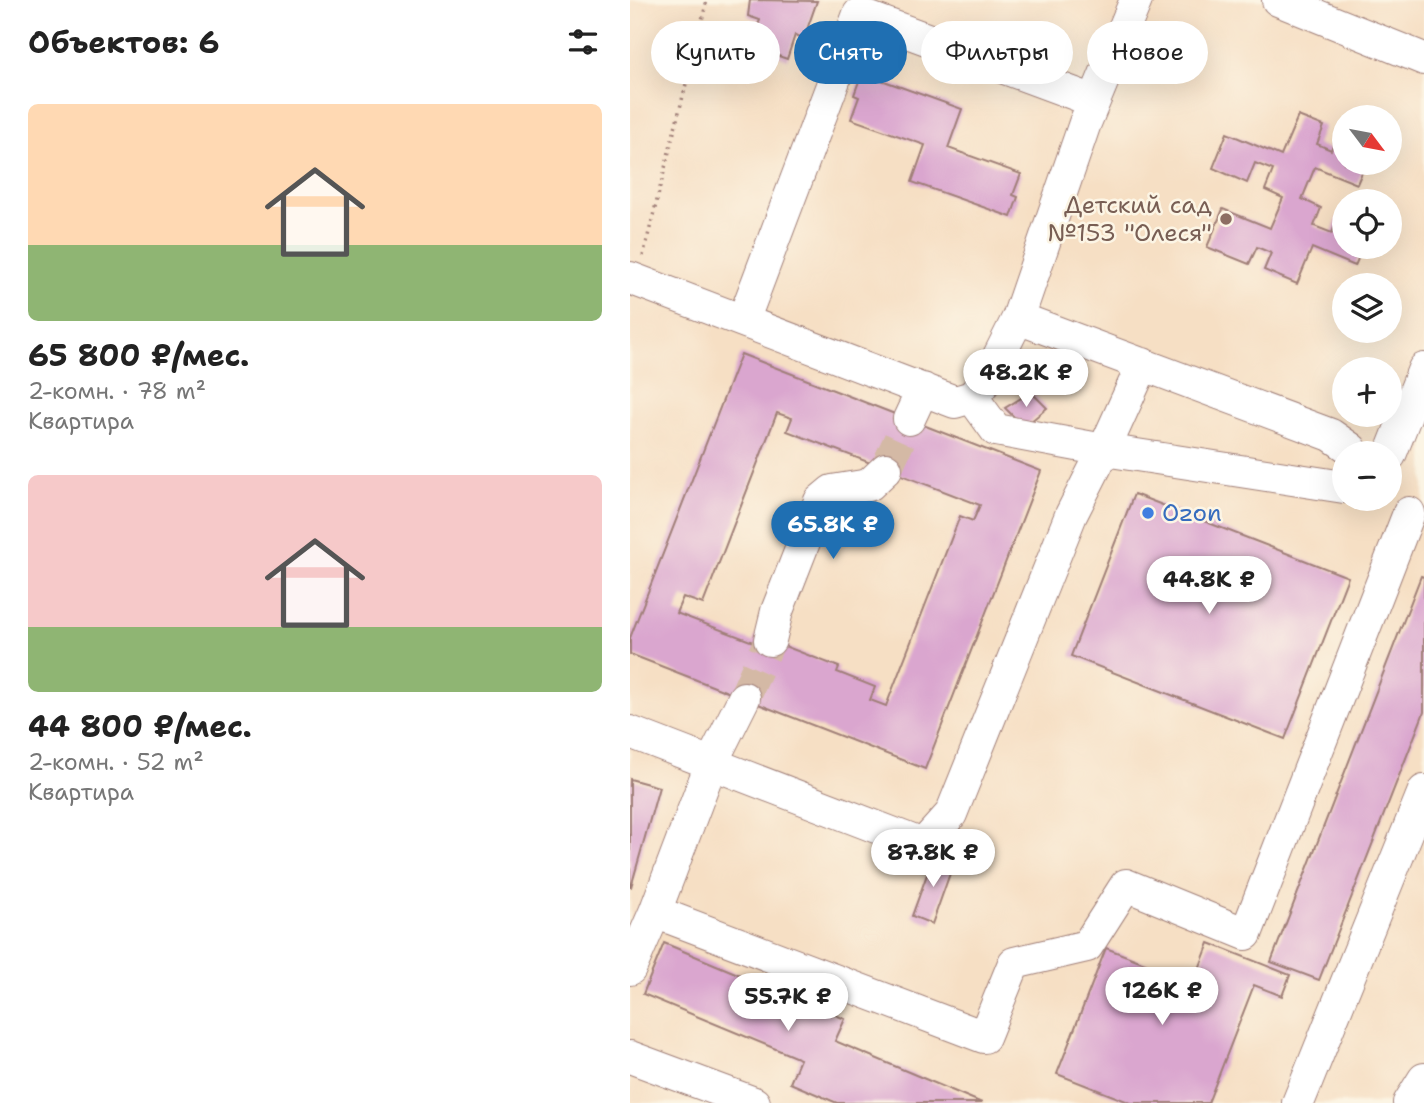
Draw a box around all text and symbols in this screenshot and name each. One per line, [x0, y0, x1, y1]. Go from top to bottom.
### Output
chip: Купить [651, 21, 780, 84]
chip: Снять [794, 21, 907, 84]
chip: Фильтры [921, 21, 1073, 84]
chip: Новое [1087, 21, 1208, 84]
text: Объектов: 6 [28, 22, 220, 63]
icon: filters [564, 23, 602, 61]
north arrow [1332, 105, 1402, 175]
map controls [1332, 105, 1402, 511]
icon: home [252, 149, 378, 275]
place label: Детский сад №153 "Олеся" [1047, 189, 1212, 249]
button: locate [1332, 189, 1402, 259]
marker: Детский сад №153 "Олеся" [1218, 211, 1234, 227]
button: layers [1332, 273, 1402, 343]
text: 65 800 ₽/мес. [28, 335, 249, 376]
pin: 48.2K ₽ [961, 350, 1091, 409]
text: 48.2K ₽ [979, 357, 1073, 387]
button: + [1332, 357, 1402, 427]
text: 2-комн. · 78 m² [28, 376, 206, 406]
text: Квартира [28, 406, 134, 436]
button: − [1332, 441, 1402, 511]
place label: Ozon [1162, 497, 1222, 529]
pin: 65.8K ₽ [768, 502, 898, 561]
marker: Ozon [1140, 505, 1156, 521]
text: 65.8K ₽ [787, 509, 879, 539]
icon: home [252, 520, 378, 646]
pin: 44.8K ₽ [1144, 556, 1274, 616]
text: 44.8K ₽ [1163, 564, 1255, 594]
text: 44 800 ₽/мес. [28, 706, 252, 747]
text: 2-комн. · 52 m² [28, 747, 204, 777]
text: Квартира [28, 777, 134, 807]
pin: 87.8K ₽ [868, 830, 998, 889]
text: 87.8K ₽ [887, 837, 979, 867]
pin: 126K ₽ [1105, 968, 1219, 1027]
pin: 55.7K ₽ [723, 974, 853, 1033]
text: 126K ₽ [1121, 975, 1203, 1005]
text: 55.7K ₽ [744, 981, 832, 1011]

